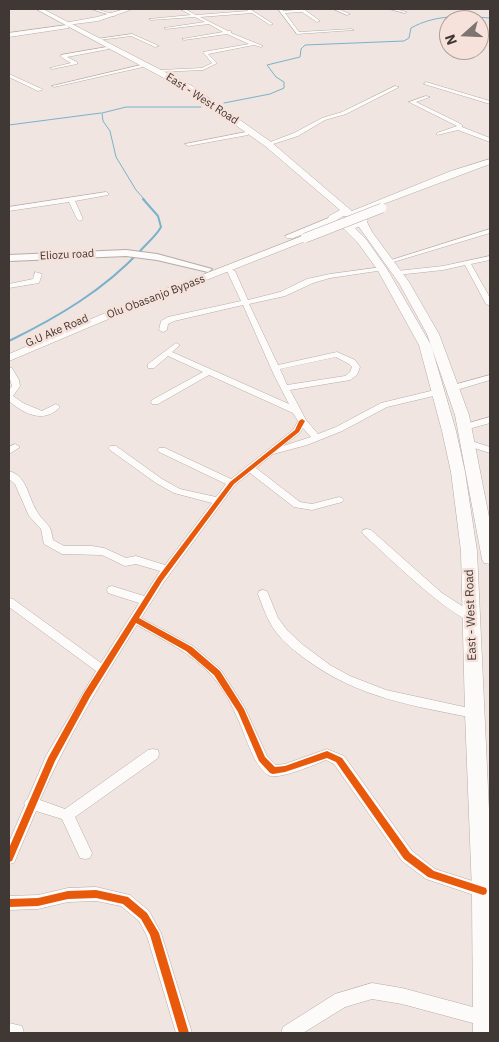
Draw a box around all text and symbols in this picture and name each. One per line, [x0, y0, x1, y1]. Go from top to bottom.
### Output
north arrow [439, 10, 489, 60]
text: N [441, 32, 461, 48]
street label: East - West Road [163, 71, 241, 127]
street label: Eliozu road [39, 247, 95, 263]
street label: Olu Obasanjo Bypass [105, 272, 207, 322]
street label: G.U Ake Road [24, 312, 90, 350]
street label: East - West Road [462, 569, 480, 661]

